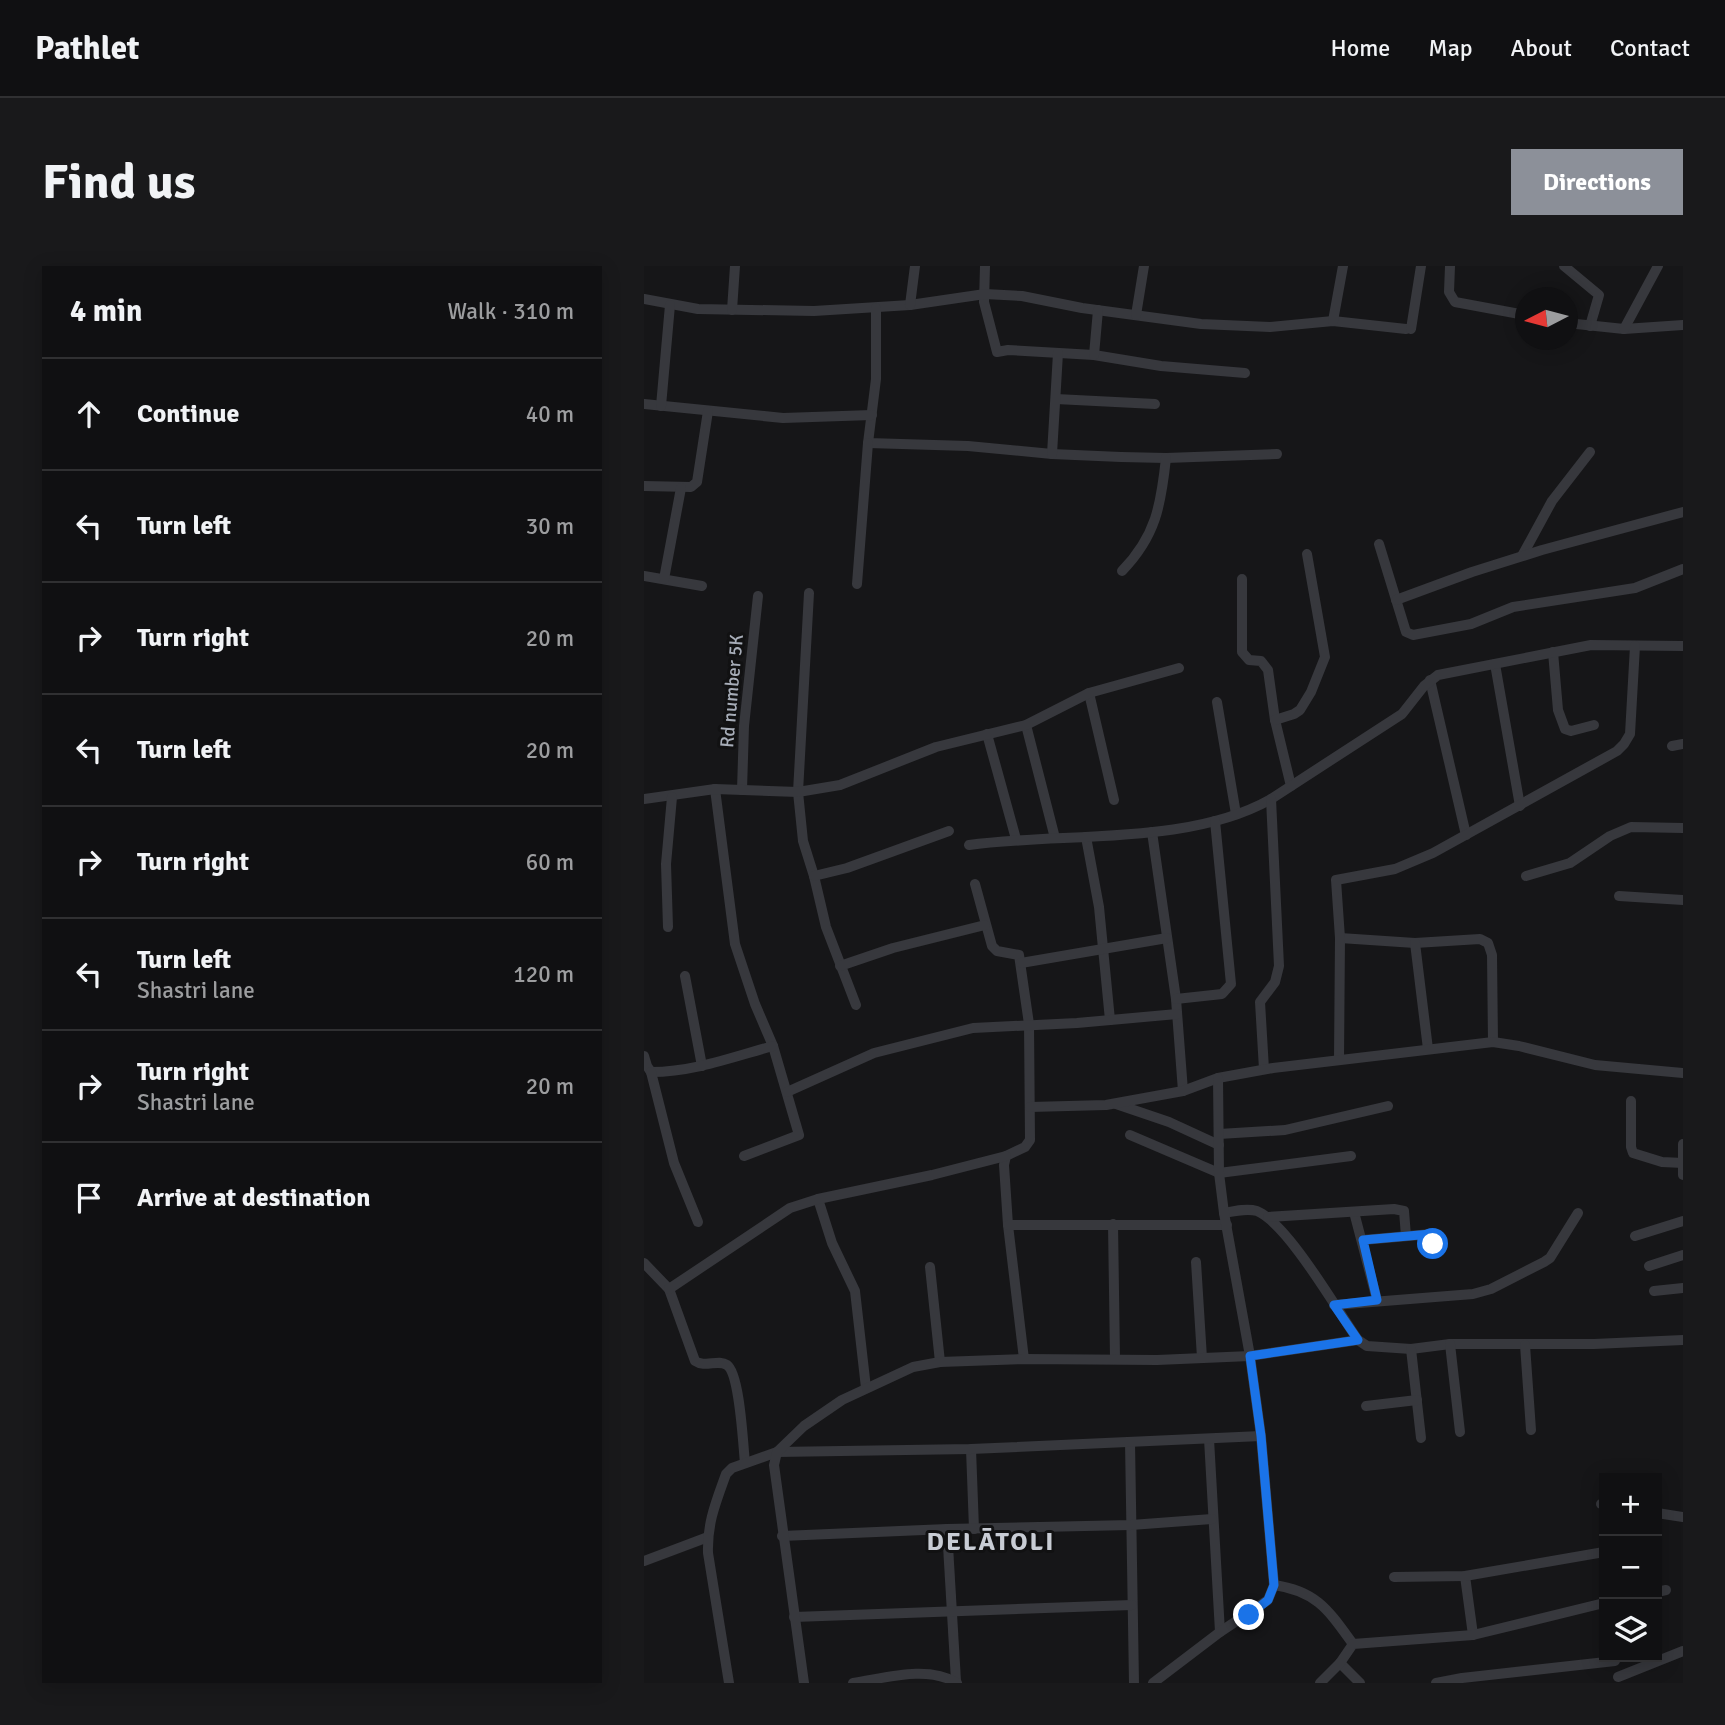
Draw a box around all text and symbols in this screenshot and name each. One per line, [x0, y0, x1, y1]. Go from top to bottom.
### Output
text: Pathlet [35, 28, 139, 69]
text: Home [1330, 33, 1390, 63]
text: Map [1428, 33, 1473, 63]
text: About [1511, 33, 1572, 63]
text: Contact [1610, 33, 1690, 63]
button: Directions [1511, 149, 1683, 215]
text: Find us [42, 152, 195, 212]
north arrow [1515, 287, 1578, 350]
text: 4 min [70, 293, 142, 330]
text: Walk · 310 m [448, 297, 574, 326]
icon: ahead [70, 395, 108, 433]
text: Continue [137, 398, 239, 430]
text: 40 m [526, 400, 574, 429]
icon: left [70, 507, 108, 545]
text: Turn left [137, 510, 231, 542]
text: 30 m [526, 512, 574, 541]
icon: right [70, 619, 108, 657]
text: Turn right [137, 622, 249, 654]
text: 20 m [526, 624, 574, 653]
street label: Rd number 5K [715, 633, 749, 749]
icon: left [70, 731, 108, 769]
text: Turn left [137, 734, 231, 766]
text: 20 m [526, 736, 574, 765]
icon: right [70, 843, 108, 881]
text: Turn right [137, 846, 249, 878]
text: 60 m [526, 848, 574, 877]
text: Turn left [137, 944, 231, 976]
icon: left [70, 955, 108, 993]
text: 120 m [513, 960, 574, 989]
text: Shastri lane [137, 976, 255, 1005]
text: Turn right [137, 1056, 249, 1088]
icon: right [70, 1067, 108, 1105]
text: 20 m [526, 1072, 574, 1101]
text: Shastri lane [137, 1088, 255, 1117]
icon: arrive [70, 1179, 108, 1217]
text: Arrive at destination [137, 1182, 370, 1214]
route start [1417, 1228, 1448, 1259]
map controls [1599, 1473, 1662, 1662]
button: + [1599, 1473, 1662, 1536]
district label: DELĀTOLI [927, 1526, 1055, 1558]
button: − [1599, 1536, 1662, 1599]
route end [1233, 1599, 1264, 1630]
button: layers [1599, 1599, 1662, 1662]

